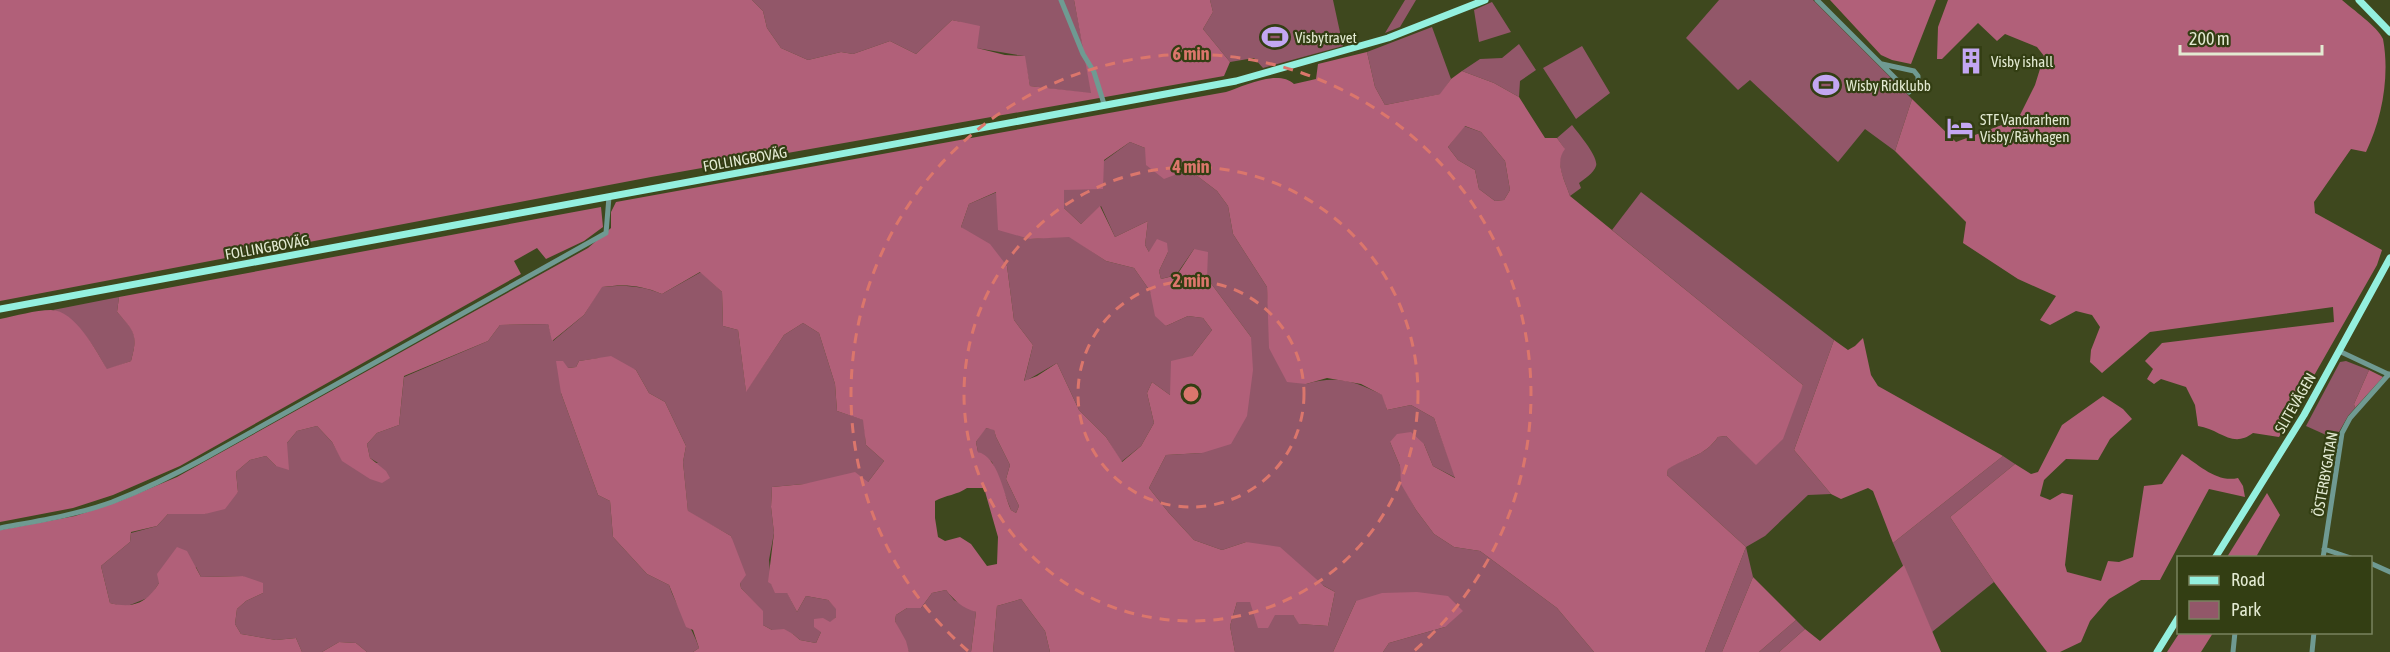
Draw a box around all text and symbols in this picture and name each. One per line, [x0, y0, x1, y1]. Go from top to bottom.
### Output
scale bar [2180, 18, 2322, 56]
sports icon: Visbytravet [1260, 22, 1290, 52]
text: 200 m [2189, 28, 2230, 49]
place label: Visbytravet [1295, 29, 1357, 46]
text: 6 min [1173, 43, 1210, 64]
building icon: Visby ishall [1956, 46, 1986, 76]
place label: Visby ishall [1991, 53, 2053, 70]
sports icon: Wisby Ridklubb [1811, 70, 1841, 100]
place label: Wisby Ridklubb [1846, 77, 1931, 94]
place label: STF Vandrarhem Visby/Rävhagen [1980, 111, 2070, 145]
hotel icon: STF Vandrarhem Visby/Rävhagen [1945, 113, 1975, 143]
street label: FOLLINGBOVÄG [702, 143, 788, 175]
text: 4 min [1172, 156, 1210, 177]
street label: FOLLINGBOVÄG [224, 231, 310, 263]
text: 2 min [1173, 270, 1210, 291]
street label: SLITEVÄGEN [2271, 370, 2319, 436]
centre of rings [1181, 384, 1201, 404]
street label: ÖSTERBYGATAN [2309, 430, 2341, 518]
legend [2177, 556, 2372, 634]
text: Road [2231, 569, 2265, 590]
text: Park [2231, 599, 2261, 620]

